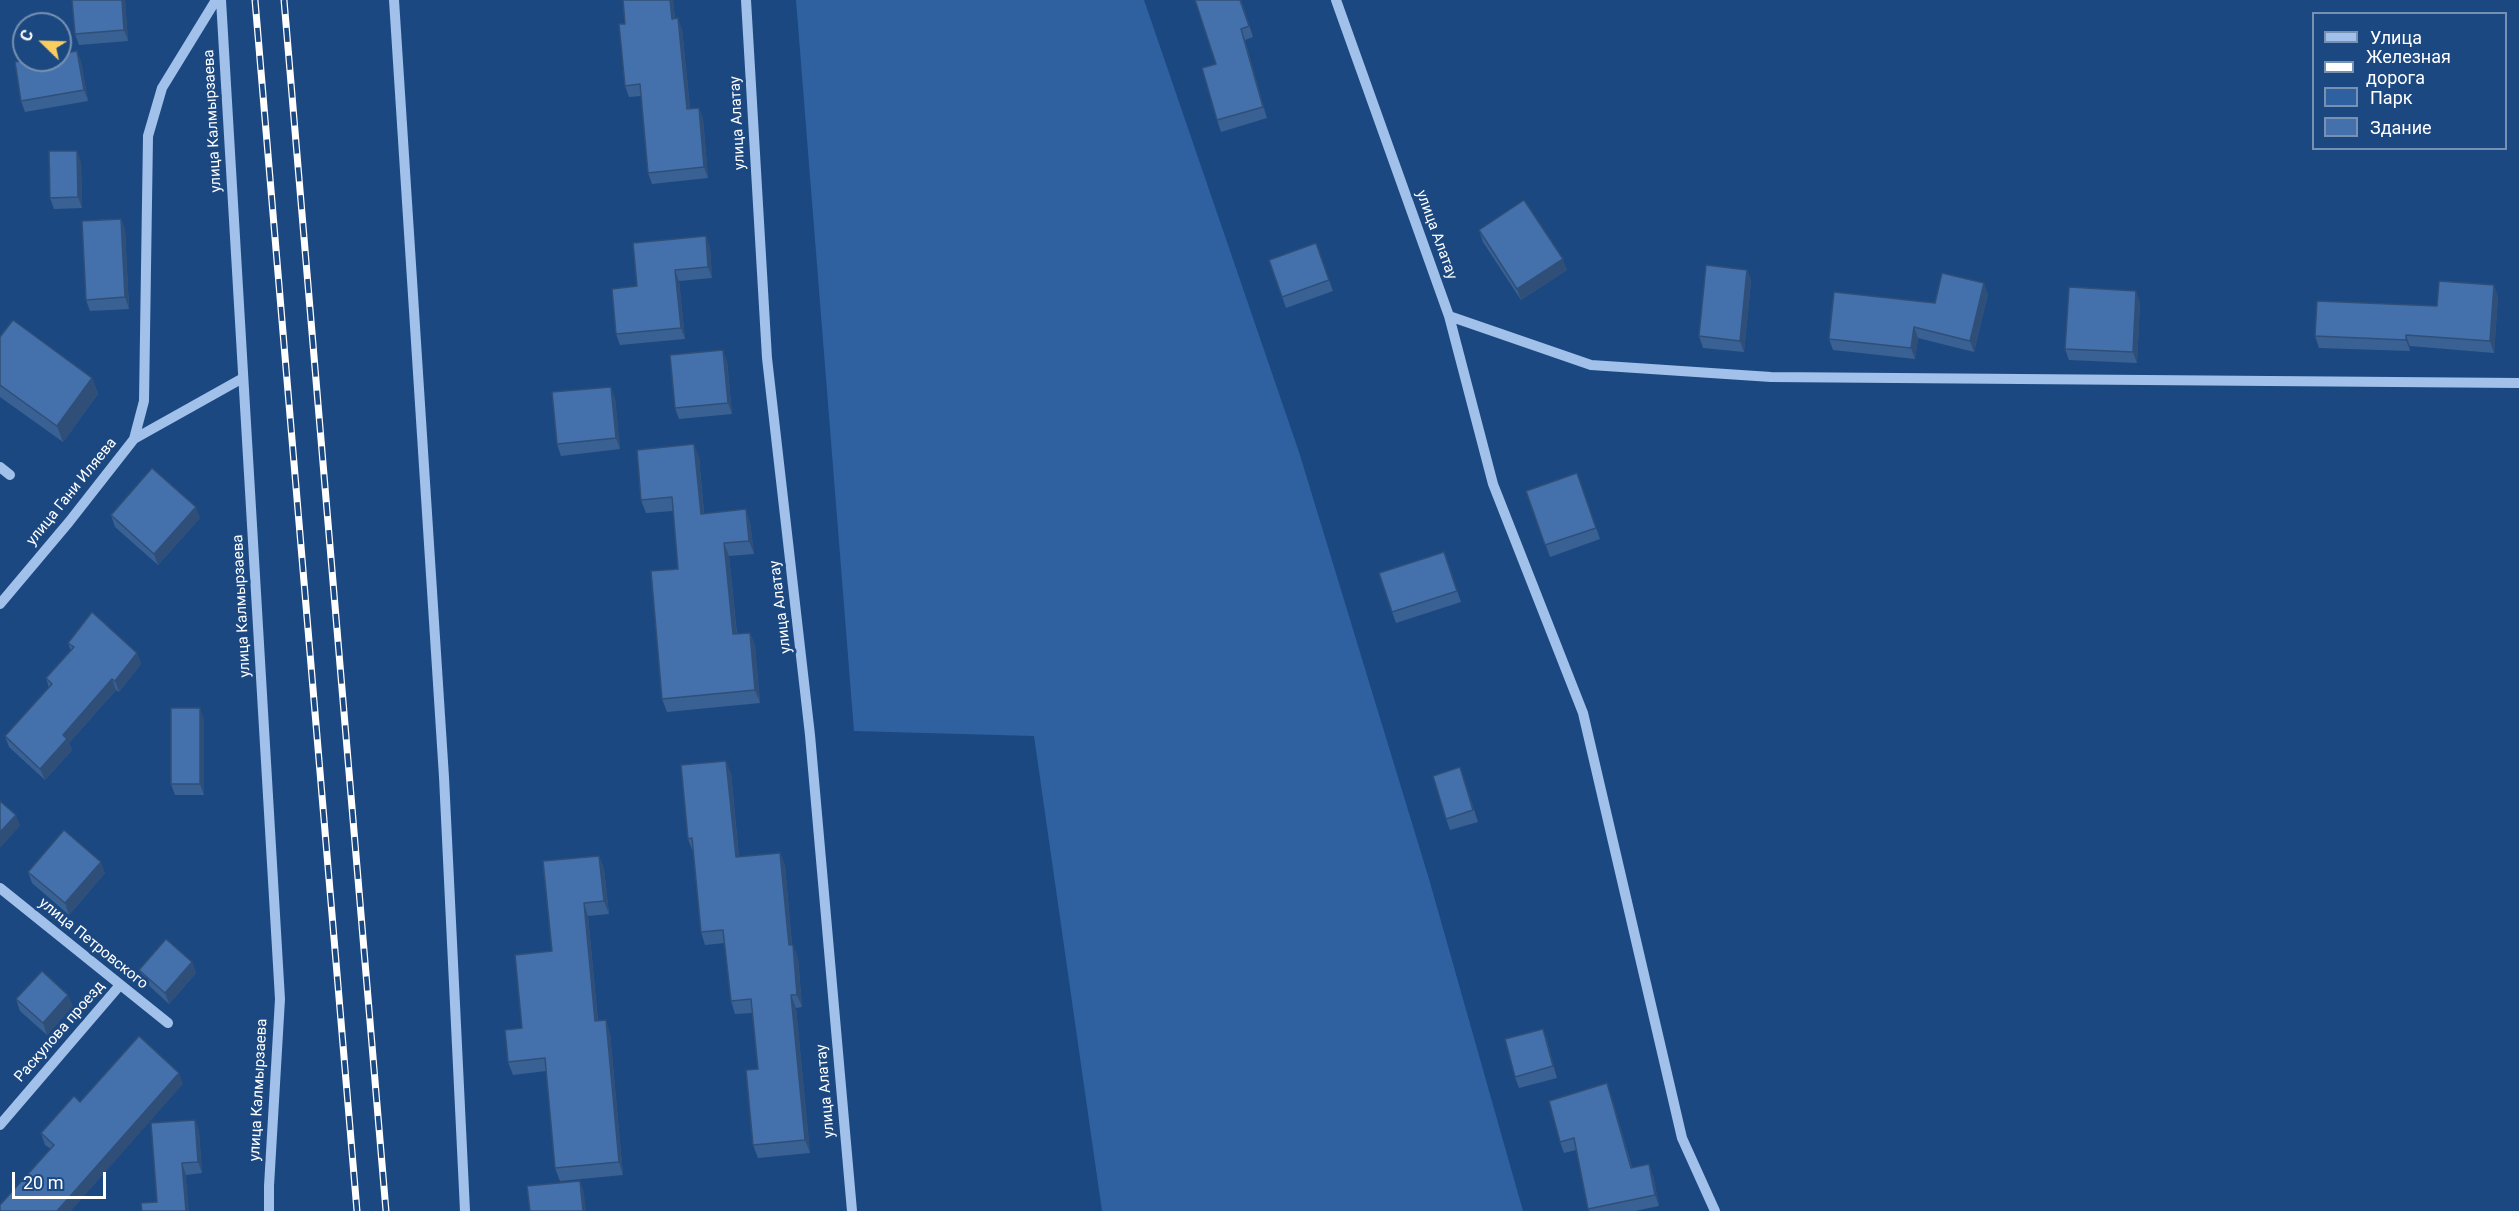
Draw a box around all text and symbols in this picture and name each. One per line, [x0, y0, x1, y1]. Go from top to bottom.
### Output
north arrow [12, 12, 72, 72]
legend [2312, 12, 2507, 150]
text: С [16, 27, 38, 44]
text: Улица [2370, 27, 2422, 48]
text: Железная дорога [2366, 46, 2451, 88]
street label: улица Калмырзаева [200, 49, 226, 193]
street label: улица Алатау [727, 76, 749, 170]
text: Парк [2370, 87, 2412, 108]
text: Здание [2370, 117, 2432, 138]
street label: улица Алатау [1412, 188, 1460, 282]
street label: улица Гани Иляева [23, 435, 121, 549]
street label: улица Калмырзаева [229, 534, 255, 678]
street label: улица Алатау [766, 559, 796, 655]
street label: улица Петровского [35, 894, 151, 994]
street label: Раскулова проезд [11, 978, 109, 1086]
street label: улица Калмырзаева [246, 1018, 272, 1162]
street label: улица Алатау [813, 1044, 839, 1138]
scale bar [15, 1160, 110, 1198]
text: 20 m [23, 1172, 63, 1193]

